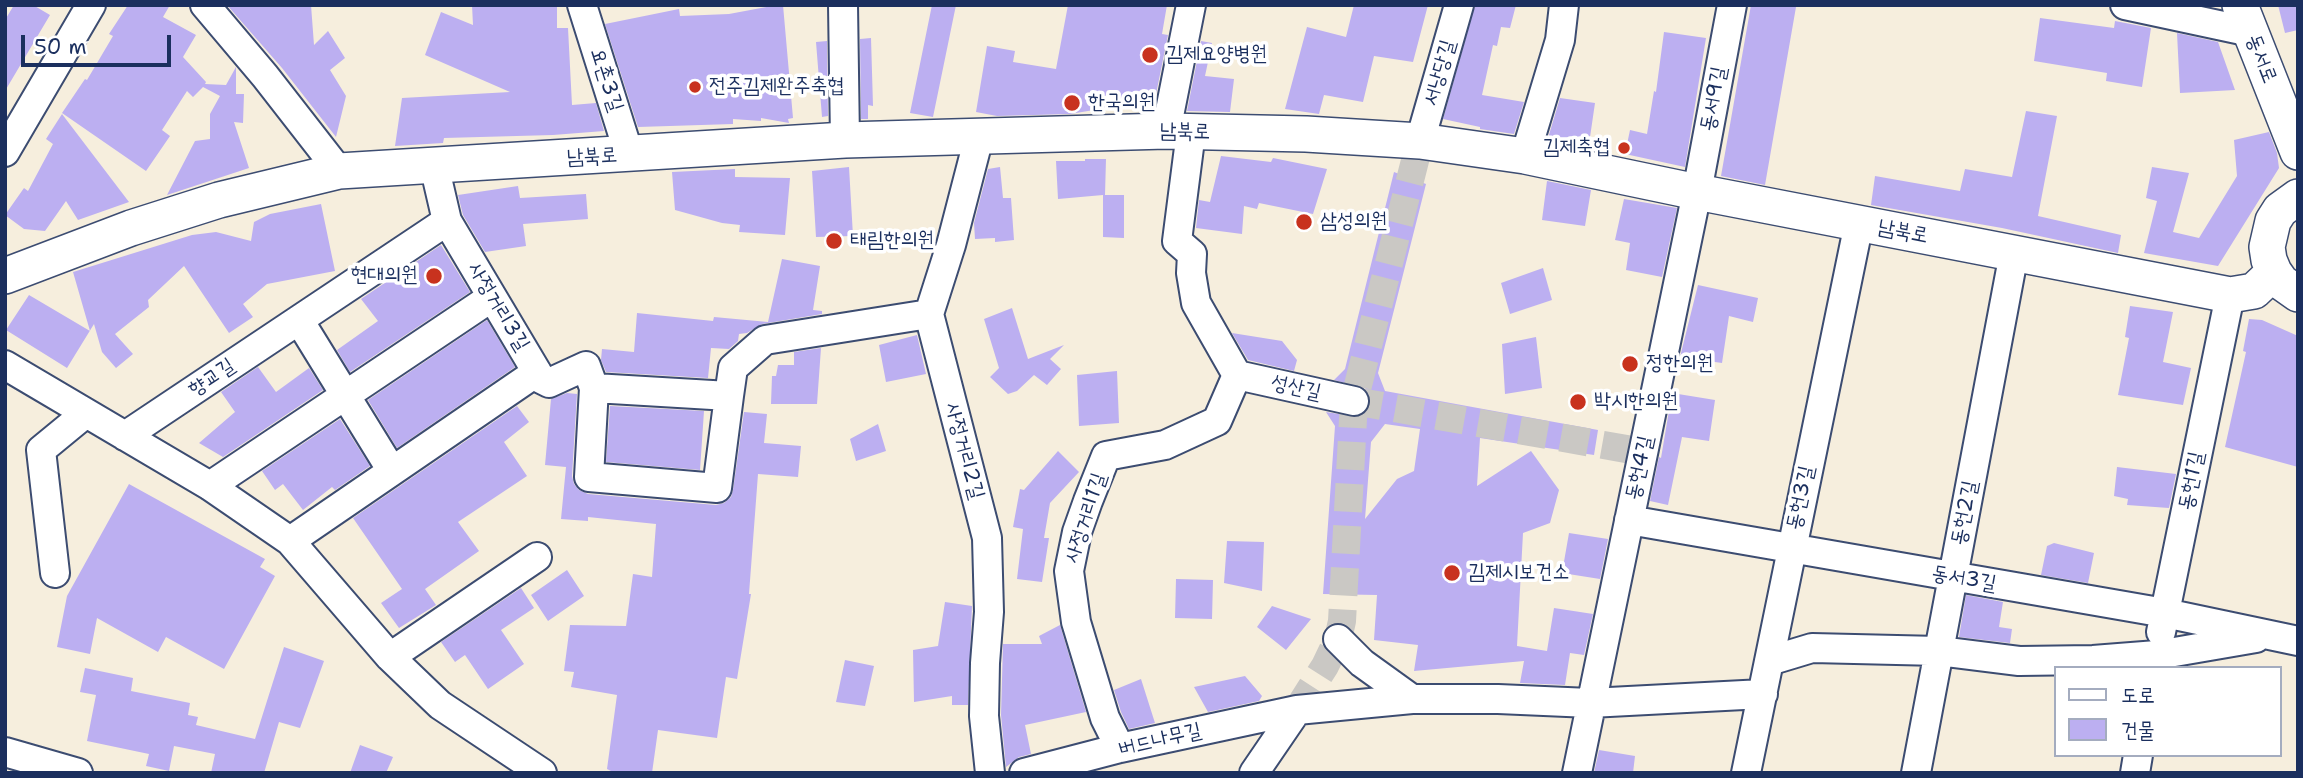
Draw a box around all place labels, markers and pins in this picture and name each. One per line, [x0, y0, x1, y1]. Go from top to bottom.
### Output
place label: 김제요양병원 [1166, 42, 1267, 68]
marker: 김제요양병원 [1140, 45, 1160, 65]
place label: 전주김제완주축협 [709, 74, 844, 100]
marker: 전주김제완주축협 [687, 79, 703, 95]
place label: 한국의원 [1088, 90, 1156, 116]
marker: 한국의원 [1062, 93, 1082, 113]
place label: 김제축협 [1542, 135, 1610, 161]
marker: 김제축협 [1616, 140, 1632, 156]
place label: 삼성의원 [1320, 209, 1388, 235]
marker: 삼성의원 [1294, 212, 1314, 232]
place label: 태림한의원 [850, 228, 934, 254]
marker: 태림한의원 [824, 231, 844, 251]
place label: 현대의원 [350, 263, 418, 289]
marker: 현대의원 [424, 266, 444, 286]
place label: 정한의원 [1646, 351, 1714, 377]
marker: 정한의원 [1620, 354, 1640, 374]
place label: 박시한의원 [1594, 389, 1678, 415]
marker: 박시한의원 [1568, 392, 1588, 412]
place label: 김제시보건소 [1468, 560, 1569, 586]
marker: 김제시보건소 [1442, 563, 1462, 583]

